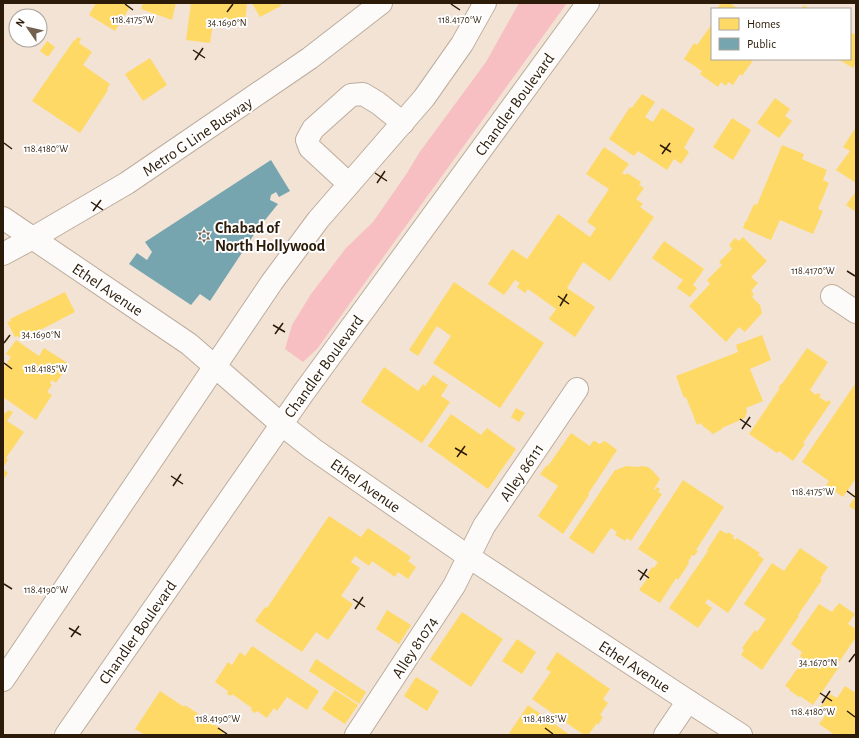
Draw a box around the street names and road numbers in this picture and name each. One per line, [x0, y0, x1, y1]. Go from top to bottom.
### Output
street label: Chandler Boulevard [472, 50, 557, 159]
street label: Metro G Line Busway [140, 94, 256, 180]
street label: Ethel Avenue [69, 260, 146, 319]
street label: Chandler Boulevard [281, 312, 366, 421]
street label: Alley 86111 [497, 441, 548, 505]
street label: Ethel Avenue [327, 456, 403, 516]
street label: Chandler Boulevard [96, 578, 180, 687]
street label: Alley 81074 [389, 614, 442, 682]
street label: Ethel Avenue [596, 638, 673, 696]

